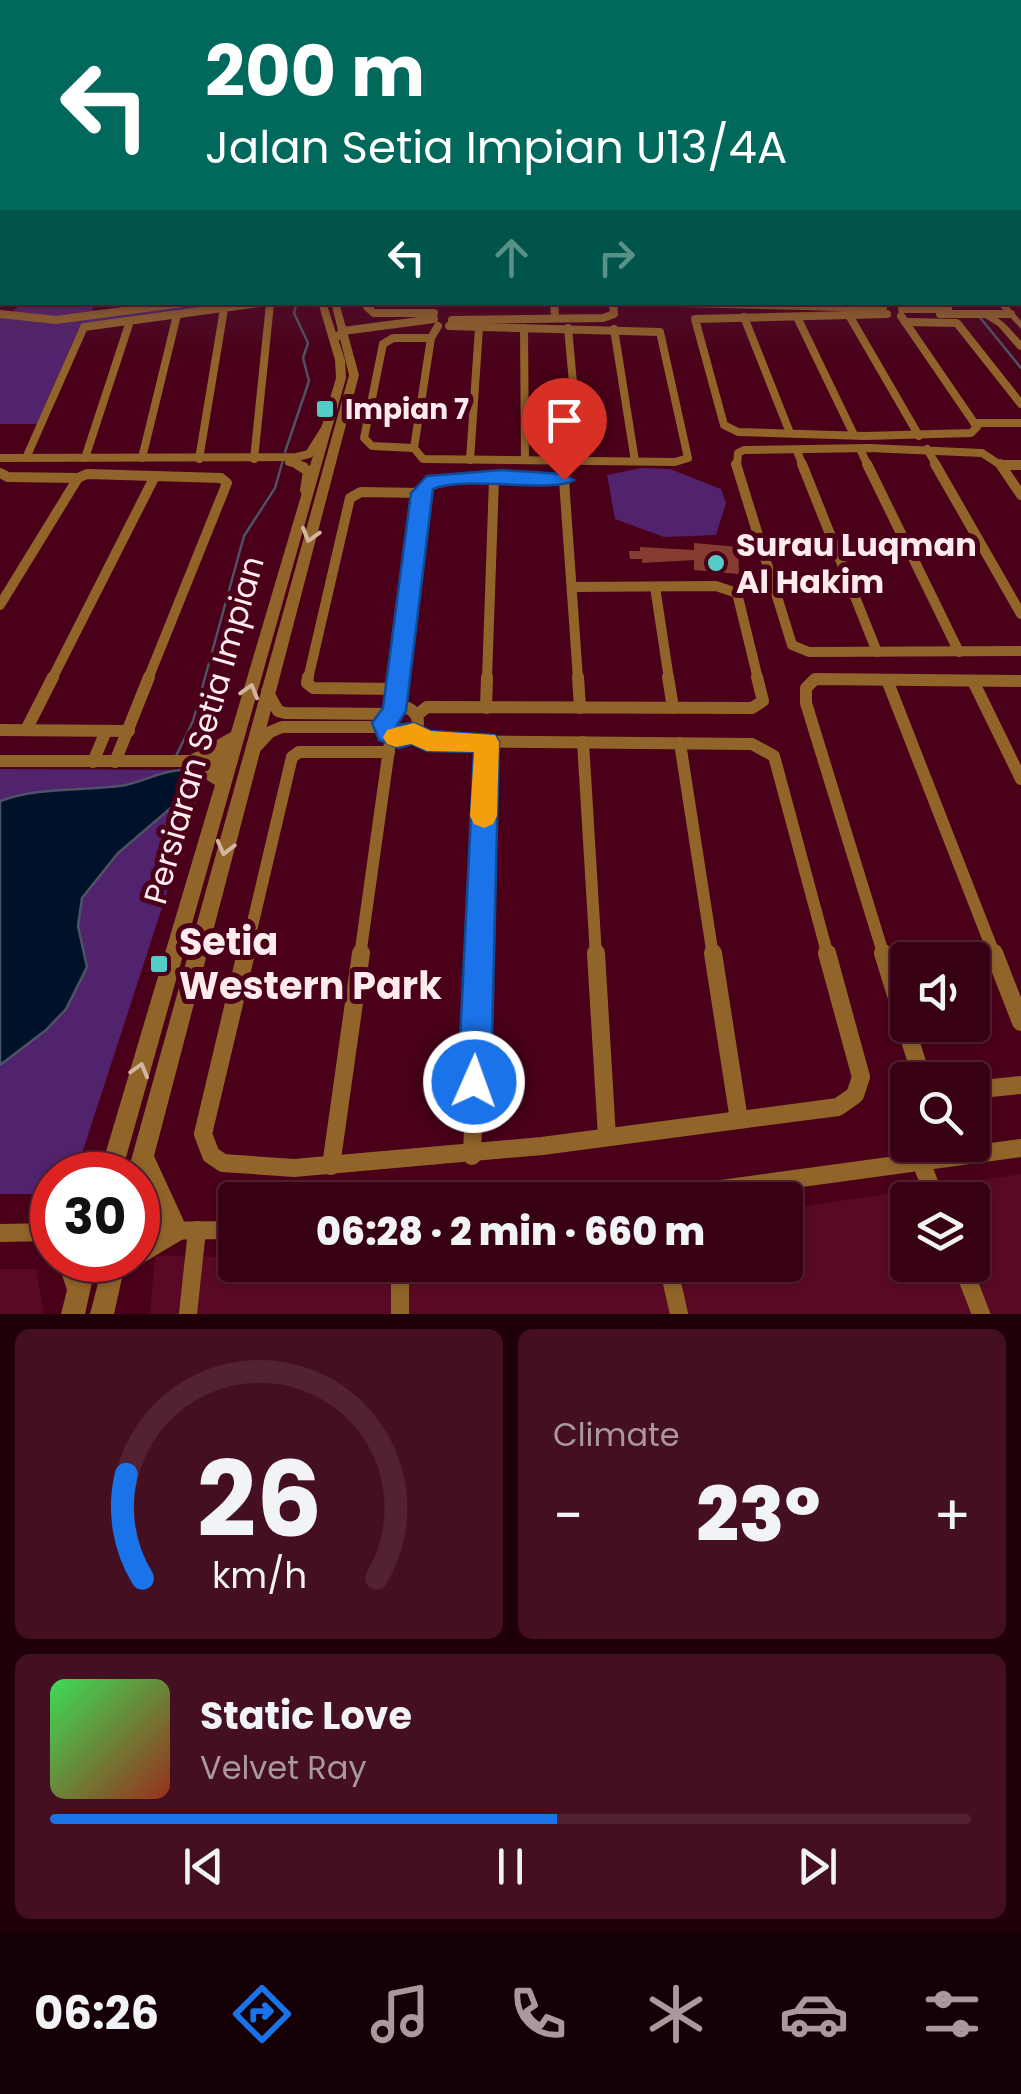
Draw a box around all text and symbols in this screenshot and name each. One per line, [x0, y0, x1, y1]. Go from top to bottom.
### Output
text: 200 m [205, 22, 425, 121]
icon: left [40, 40, 170, 170]
text: Jalan Setia Impian U13/4A [205, 116, 787, 179]
icon: left [379, 230, 434, 285]
icon: ahead [484, 230, 539, 285]
icon: right [589, 230, 644, 285]
pin [522, 378, 607, 481]
place label: Impian 7 [345, 390, 469, 429]
icon: arrive [537, 393, 592, 448]
marker: Impian 7 [314, 398, 336, 420]
place label: Surau Luqman Al Hakim [736, 522, 977, 604]
one-way arrow [301, 525, 322, 543]
street label: Persiaran Setia Impian [132, 551, 275, 909]
marker: Surau Luqman Al Hakim [705, 552, 727, 574]
one-way arrow [238, 683, 259, 700]
one-way arrow [215, 839, 236, 856]
place label: Setia Western Park [179, 915, 442, 1012]
map controls [890, 942, 990, 1282]
button: sound [890, 942, 990, 1042]
marker: Setia Western Park [148, 953, 170, 975]
position arrow [422, 1030, 526, 1134]
one-way arrow [128, 1062, 149, 1079]
button: search [890, 1062, 990, 1162]
speed limit sign: 30 [30, 1152, 160, 1282]
button: layers [890, 1182, 990, 1282]
text: 06:28 · 2 min · 660 m [316, 1205, 705, 1258]
text: Climate [553, 1412, 680, 1457]
text: 26 [196, 1427, 322, 1572]
text: 23° [696, 1462, 821, 1567]
text: − [553, 1477, 583, 1554]
text: + [933, 1477, 971, 1554]
text: km/h [211, 1550, 307, 1601]
text: Static Love [200, 1689, 412, 1742]
text: Velvet Ray [200, 1745, 366, 1790]
icon: previous [176, 1839, 231, 1894]
icon: pause [483, 1839, 538, 1894]
icon: next [790, 1839, 845, 1894]
icon: directions [227, 1979, 297, 2049]
icon: music [365, 1979, 435, 2049]
icon: phone [503, 1979, 573, 2049]
icon: climate [641, 1979, 711, 2049]
icon: car [779, 1979, 849, 2049]
icon: filters [917, 1979, 987, 2049]
text: 06:26 [34, 1982, 159, 2045]

